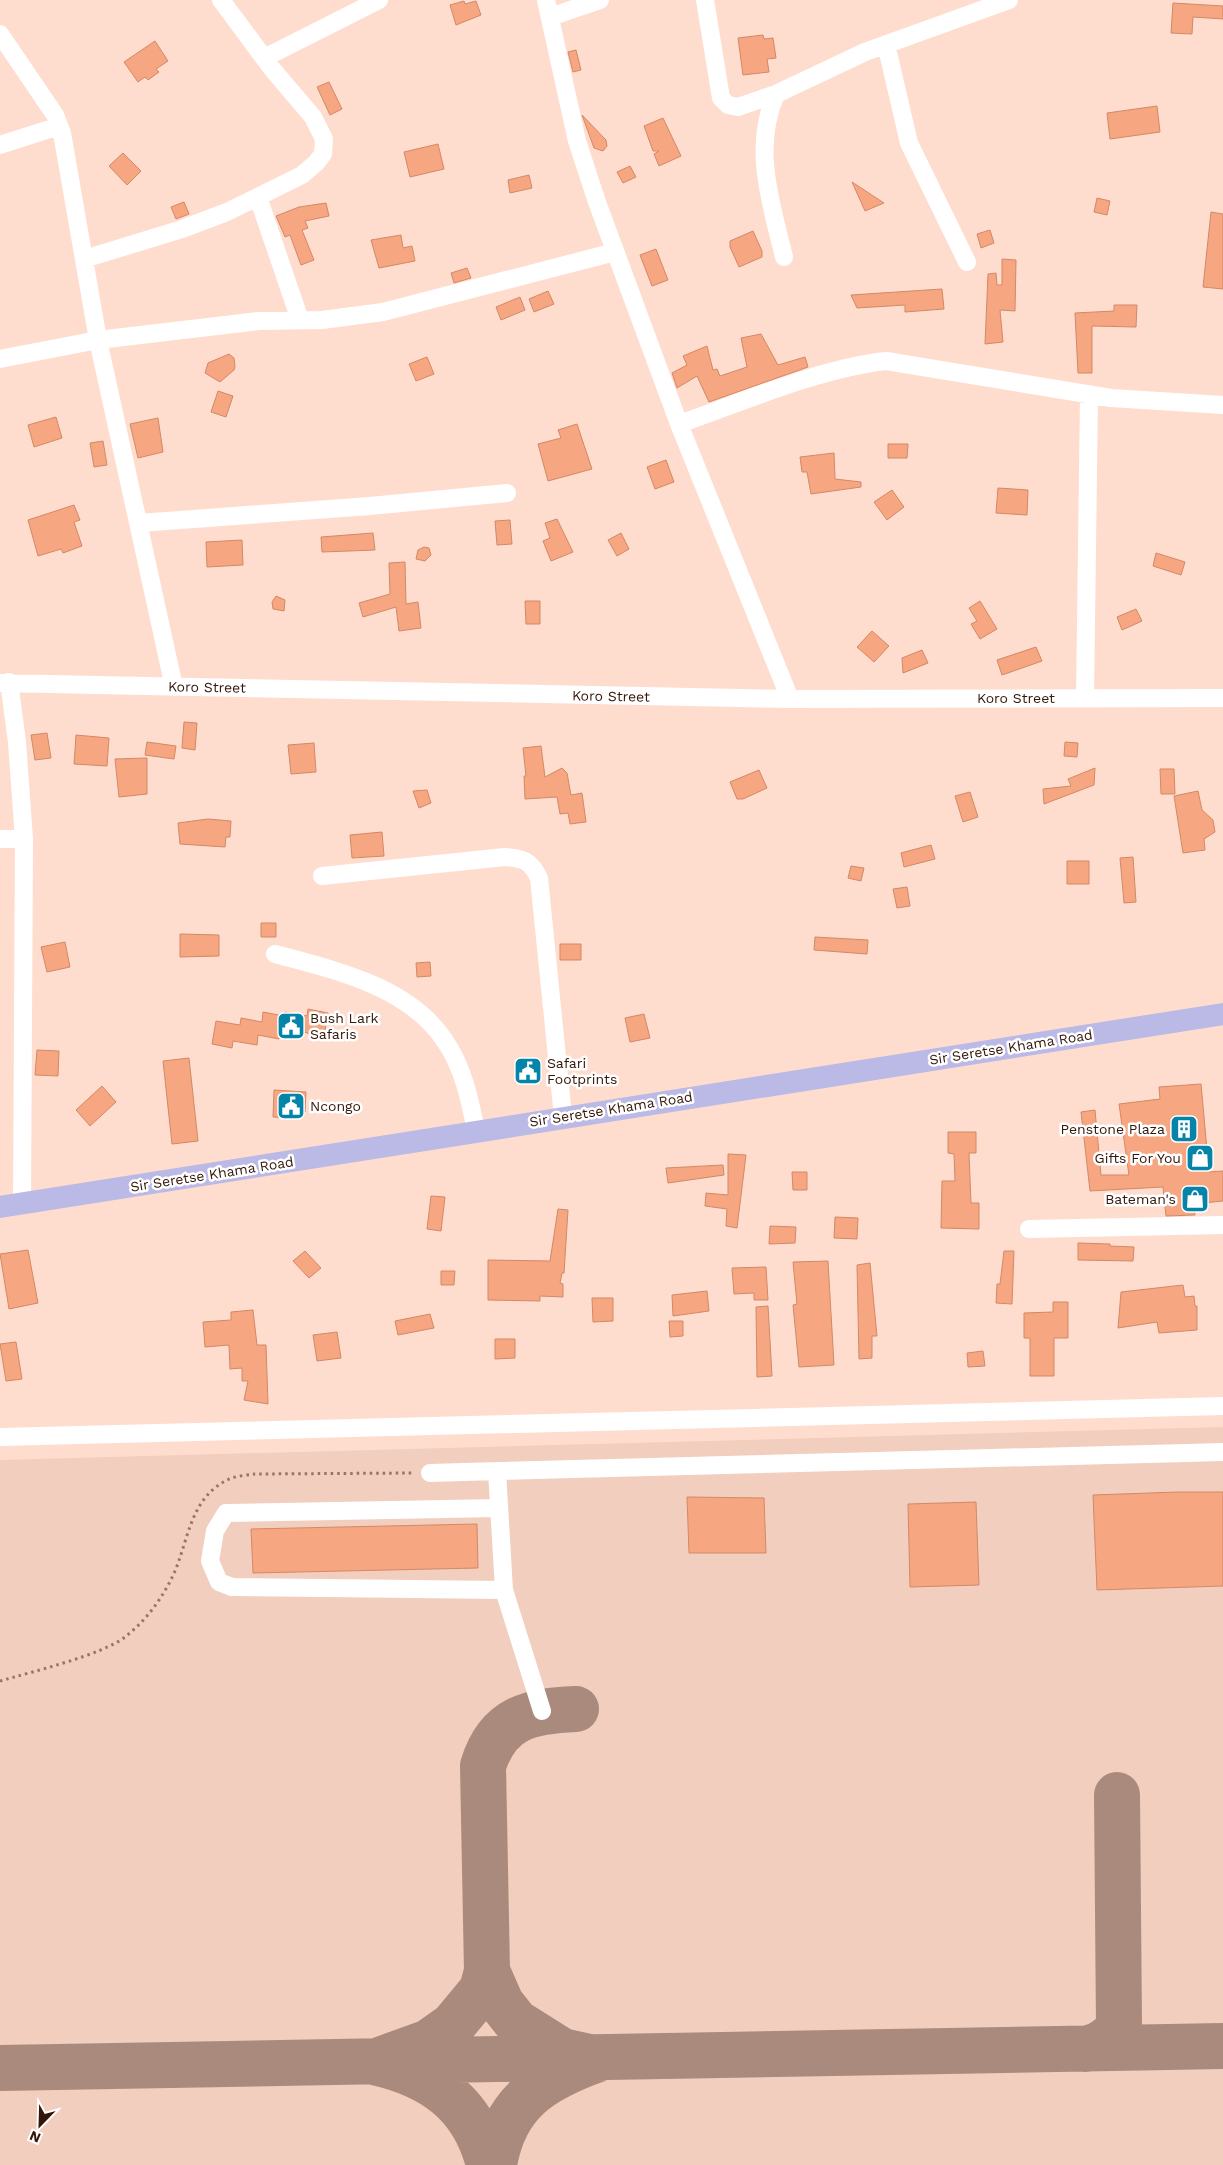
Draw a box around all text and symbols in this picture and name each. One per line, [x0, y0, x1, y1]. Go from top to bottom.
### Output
street label: Koro Street [168, 678, 246, 696]
street label: Koro Street [572, 687, 650, 705]
street label: Koro Street [977, 690, 1055, 706]
place label: Bush Lark Safaris [310, 1010, 379, 1042]
public building icon: Bush Lark Safaris [276, 1011, 306, 1041]
street label: Sir Seretse Khama Road [928, 1026, 1094, 1068]
place label: Safari Footprints [547, 1055, 617, 1087]
public building icon: Safari Footprints [513, 1056, 543, 1086]
street label: Sir Seretse Khama Road [528, 1088, 694, 1130]
public building icon: Ncongo [276, 1091, 306, 1121]
place label: Ncongo [310, 1098, 361, 1114]
building icon: Penstone Plaza [1169, 1114, 1199, 1144]
place label: Penstone Plaza [1061, 1121, 1165, 1137]
shop icon: Gifts For You [1185, 1143, 1215, 1173]
place label: Gifts For You [1095, 1150, 1181, 1166]
street label: Sir Seretse Khama Road [129, 1153, 295, 1195]
shop icon: Bateman's [1180, 1184, 1210, 1214]
place label: Bateman's [1105, 1191, 1176, 1207]
north arrow [15, 2100, 65, 2150]
text: N [27, 2128, 43, 2146]

